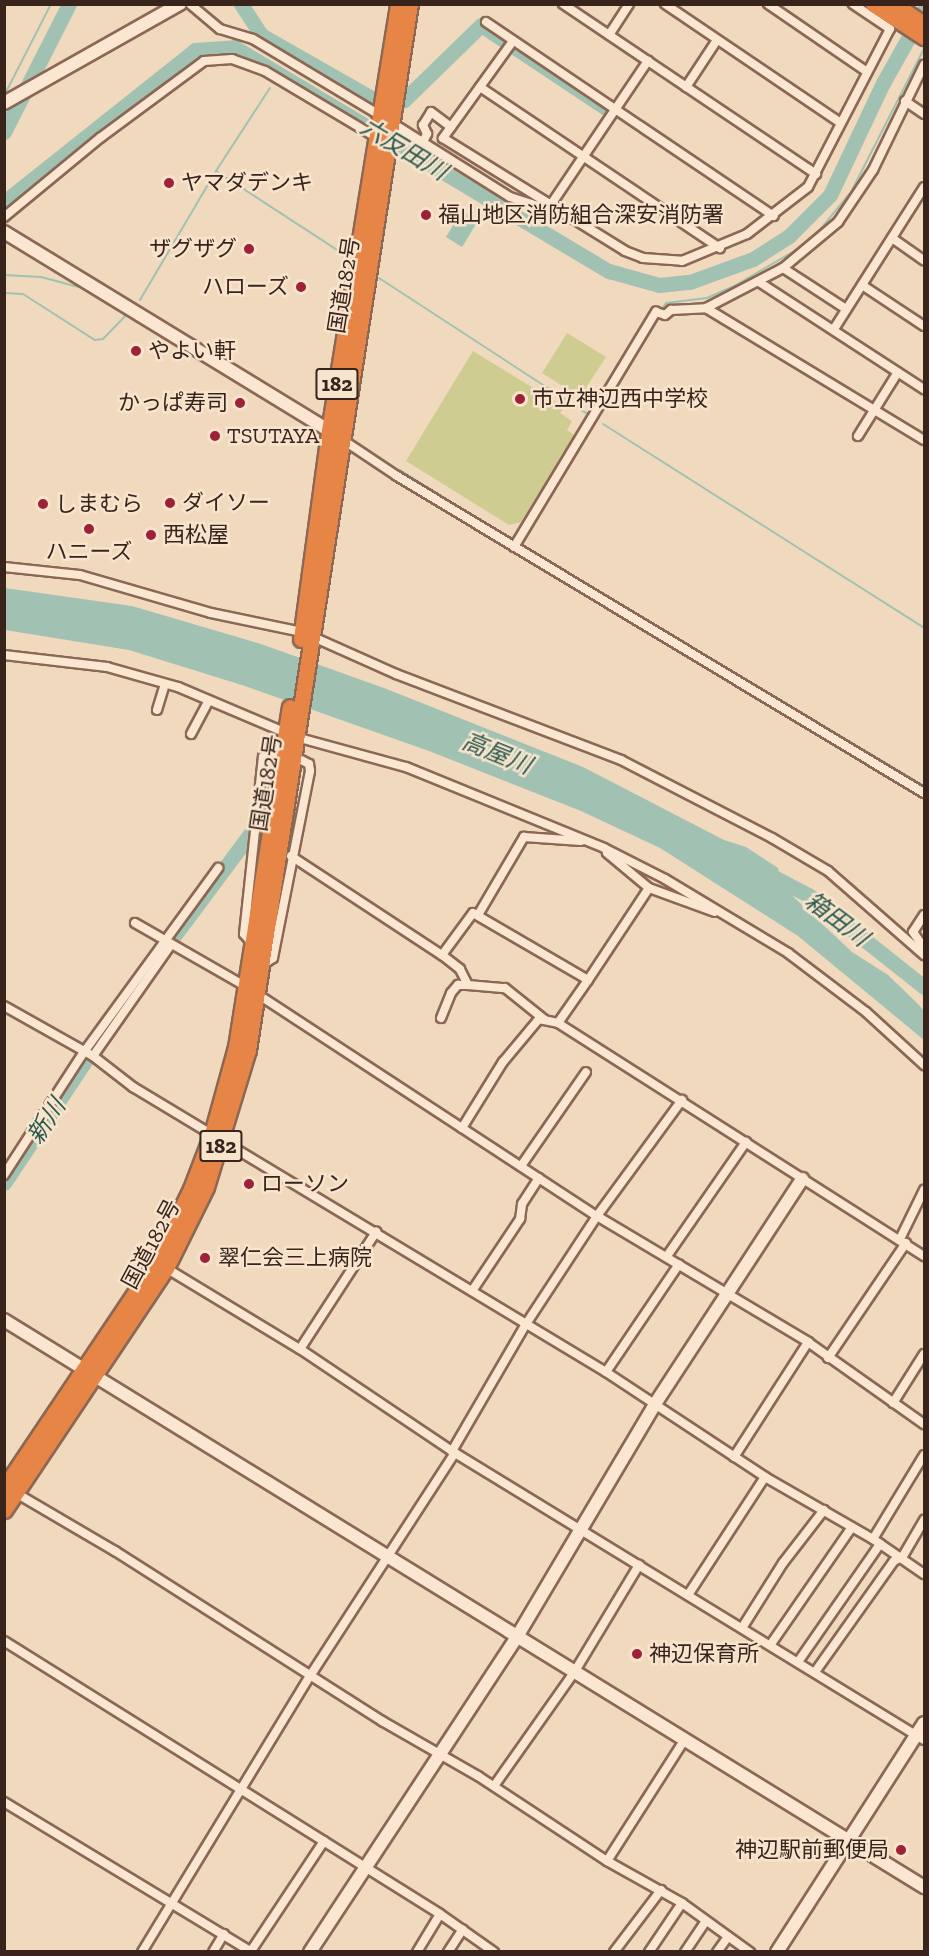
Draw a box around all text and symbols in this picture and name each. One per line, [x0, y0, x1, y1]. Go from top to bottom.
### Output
water label: 六反田川 [355, 112, 453, 186]
place label: ヤマダデンキ [181, 170, 313, 196]
marker: ヤマダデンキ [162, 176, 176, 190]
place label: 福山地区消防組合深安消防署 [438, 202, 724, 228]
marker: 福山地区消防組合深安消防署 [419, 208, 433, 222]
street label: 国道182号 [323, 235, 365, 335]
place label: ザグザグ [149, 236, 237, 262]
marker: ザグザグ [242, 242, 256, 256]
place label: ハローズ [201, 274, 289, 300]
marker: ハローズ [294, 280, 308, 294]
place label: やよい軒 [148, 338, 236, 364]
marker: やよい軒 [129, 344, 143, 358]
road number: 182 [314, 366, 360, 402]
place label: 市立神辺西中学校 [532, 386, 708, 412]
place label: かっぱ寿司 [118, 390, 228, 416]
marker: 市立神辺西中学校 [513, 392, 527, 406]
marker: かっぱ寿司 [233, 396, 247, 410]
place label: TSUTAYA [227, 423, 319, 449]
marker: TSUTAYA [208, 429, 222, 443]
place label: ダイソー [182, 490, 270, 516]
place label: しまむら [55, 491, 143, 517]
marker: ダイソー [163, 496, 177, 510]
marker: しまむら [36, 497, 50, 511]
marker: ハニーズ [82, 522, 96, 536]
place label: 西松屋 [163, 522, 229, 548]
marker: 西松屋 [144, 528, 158, 542]
place label: ハニーズ [45, 539, 133, 565]
water label: 高屋川 [458, 726, 536, 780]
street label: 国道182号 [245, 733, 287, 833]
water label: 箱田川 [800, 886, 874, 952]
water label: 新川 [21, 1093, 71, 1149]
road number: 182 [198, 1128, 244, 1164]
place label: ローソン [261, 1171, 349, 1197]
marker: ローソン [242, 1177, 256, 1191]
street label: 国道182号 [116, 1195, 186, 1293]
place label: 翠仁会三上病院 [218, 1245, 372, 1271]
marker: 翠仁会三上病院 [196, 1249, 214, 1267]
place label: 神辺保育所 [649, 1641, 759, 1667]
marker: 神辺保育所 [630, 1647, 644, 1661]
place label: 神辺駅前郵便局 [735, 1837, 889, 1863]
marker: 神辺駅前郵便局 [894, 1843, 908, 1857]

